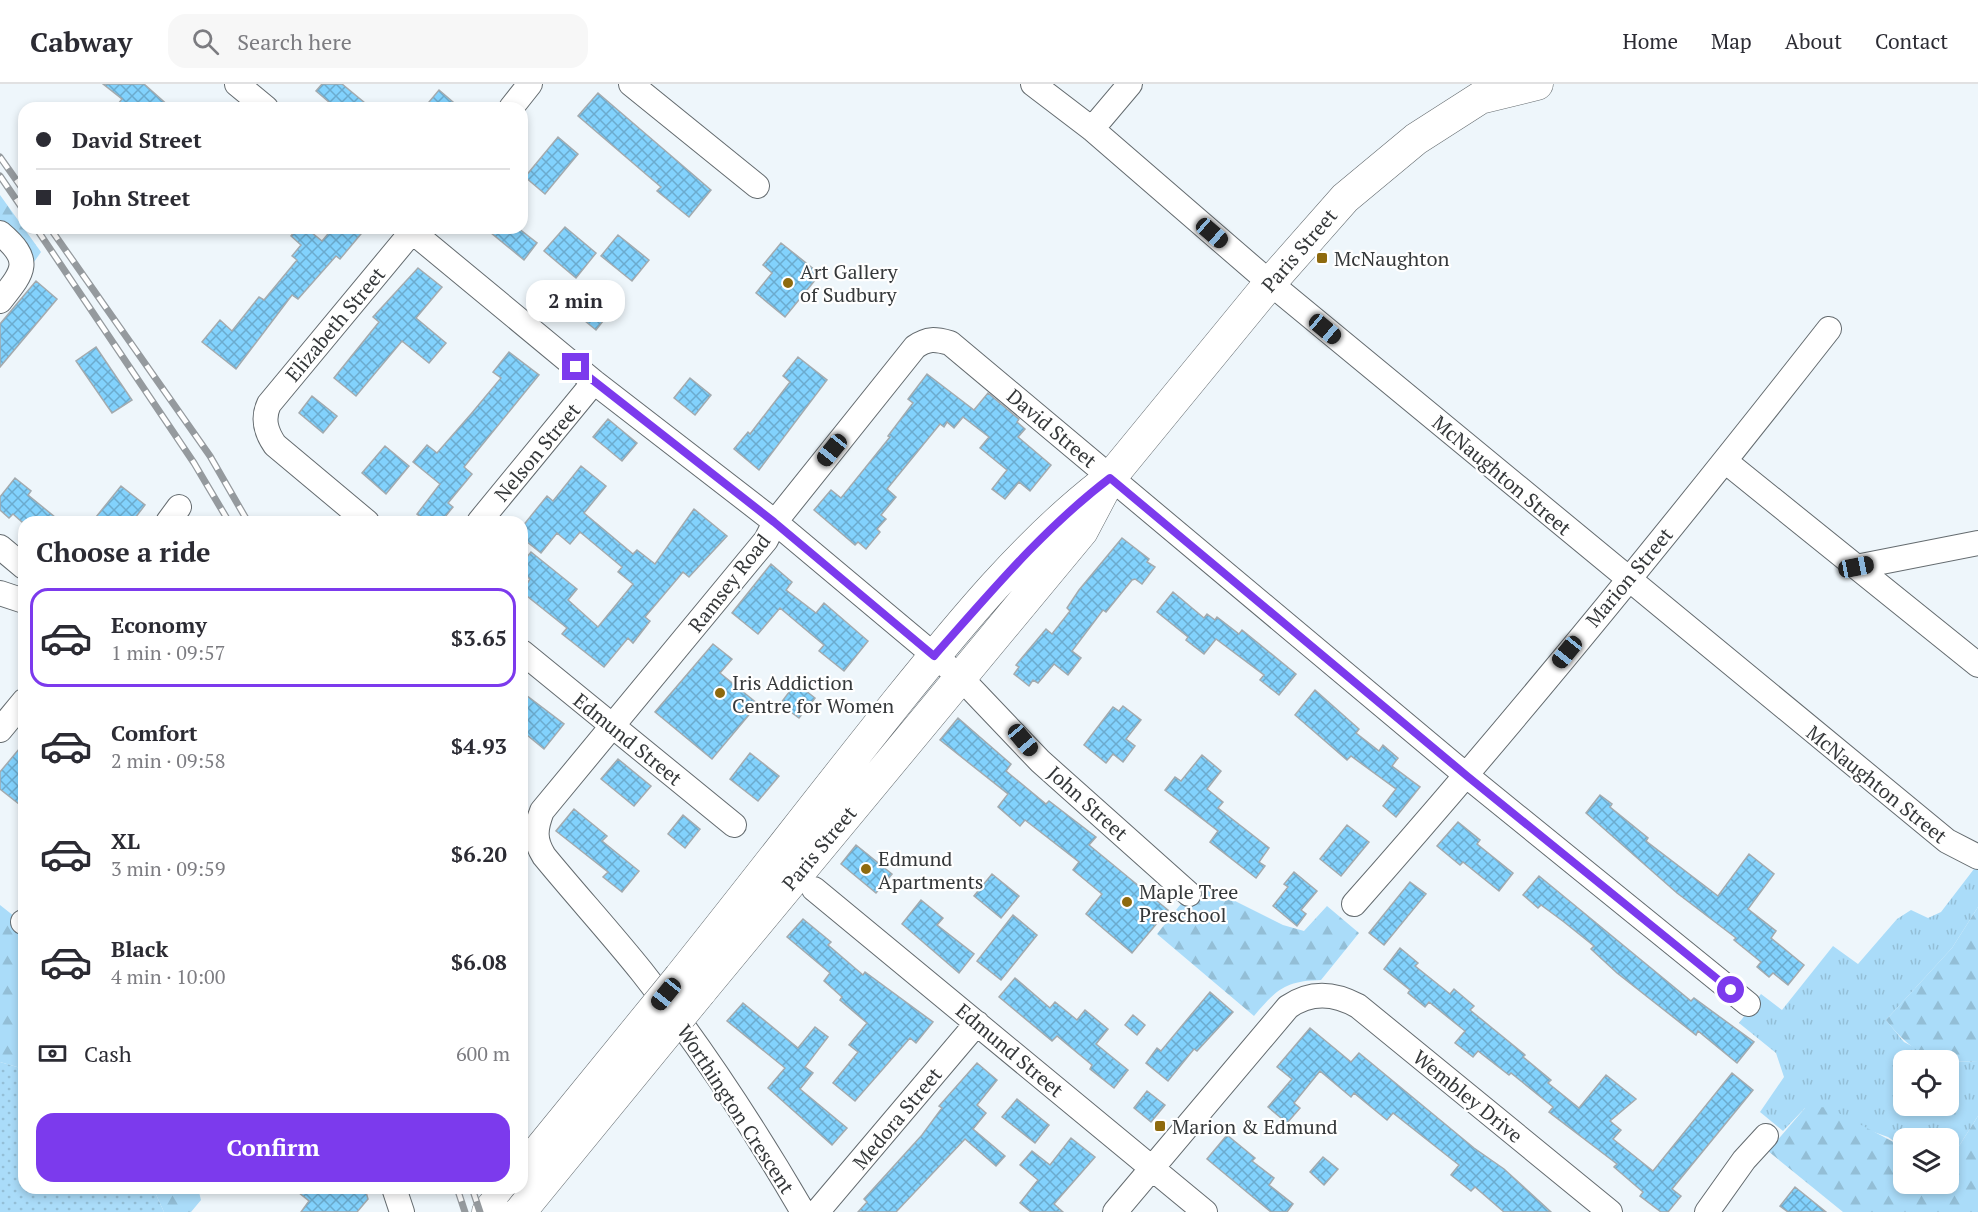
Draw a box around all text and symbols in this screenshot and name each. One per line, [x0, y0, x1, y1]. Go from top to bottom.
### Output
search box [168, 14, 588, 68]
text: Cabway [30, 23, 132, 60]
icon: search [189, 25, 222, 58]
text: Search here [237, 27, 352, 56]
text: Home [1622, 27, 1678, 55]
text: Map [1711, 27, 1752, 55]
text: About [1785, 27, 1842, 55]
text: Contact [1875, 27, 1948, 55]
text: David Street [72, 125, 202, 154]
text: John Street [72, 183, 190, 212]
street label: Paris Street [1255, 202, 1343, 298]
car [1193, 214, 1231, 252]
place label: McNaughton [1334, 245, 1450, 272]
marker: McNaughton [1315, 251, 1329, 265]
place label: Art Gallery of Sudbury [800, 258, 899, 308]
street label: Elizabeth Street [279, 261, 391, 387]
marker: Art Gallery of Sudbury [781, 276, 795, 290]
callout: 2 min [526, 280, 626, 322]
text: 2 min [548, 287, 603, 314]
car [1305, 311, 1345, 347]
route end [562, 353, 589, 380]
street label: David Street [1001, 382, 1103, 474]
street label: Nelson Street [488, 397, 586, 507]
street label: McNaughton Street [1427, 409, 1578, 542]
car [814, 430, 850, 470]
street label: Marion Street [1579, 521, 1679, 633]
street label: Ramsey Road [682, 528, 776, 638]
text: Choose a ride [36, 534, 211, 570]
car [1837, 555, 1875, 579]
text: Economy [111, 610, 207, 639]
icon: car [39, 611, 93, 665]
text: $3.65 [451, 623, 507, 652]
car [1549, 632, 1585, 672]
text: 1 min · 09:57 [111, 639, 225, 666]
place label: Iris Addiction Centre for Women [732, 669, 894, 719]
marker: Iris Addiction Centre for Women [713, 686, 727, 700]
street label: Edmund Street [568, 687, 688, 792]
text: Comfort [111, 718, 197, 747]
icon: car [39, 719, 93, 773]
street label: McNaughton Street [1801, 719, 1953, 850]
car [1005, 720, 1041, 760]
text: $4.93 [451, 731, 507, 760]
text: 2 min · 09:58 [111, 747, 225, 774]
street label: John Street [1042, 760, 1135, 847]
street label: Paris Street [776, 800, 863, 896]
text: XL [111, 826, 140, 855]
icon: car [39, 827, 93, 881]
text: $6.20 [451, 839, 507, 868]
place label: Edmund Apartments [878, 845, 983, 895]
text: 3 min · 09:59 [111, 855, 225, 882]
marker: Edmund Apartments [859, 862, 873, 876]
place label: Maple Tree Preschool [1139, 878, 1238, 928]
marker: Maple Tree Preschool [1120, 895, 1134, 909]
text: Black [111, 934, 168, 963]
icon: car [39, 935, 93, 989]
text: $6.08 [451, 947, 507, 976]
text: 4 min · 10:00 [111, 963, 225, 990]
car [648, 974, 684, 1014]
route start [1717, 976, 1744, 1003]
street label: Edmund Street [951, 997, 1070, 1103]
street label: Worthington Crescent [671, 1019, 801, 1199]
icon: cash [36, 1037, 69, 1070]
text: Cash [84, 1039, 132, 1068]
text: 600 m [456, 1040, 510, 1067]
street label: Wembley Drive [1407, 1043, 1529, 1149]
map controls [1893, 1050, 1959, 1194]
button: locate [1893, 1050, 1959, 1116]
street label: Medora Street [846, 1061, 948, 1175]
button: Confirm [36, 1113, 510, 1182]
place label: Marion & Edmund [1172, 1113, 1338, 1140]
marker: Marion & Edmund [1153, 1119, 1167, 1133]
button: layers [1893, 1128, 1959, 1194]

